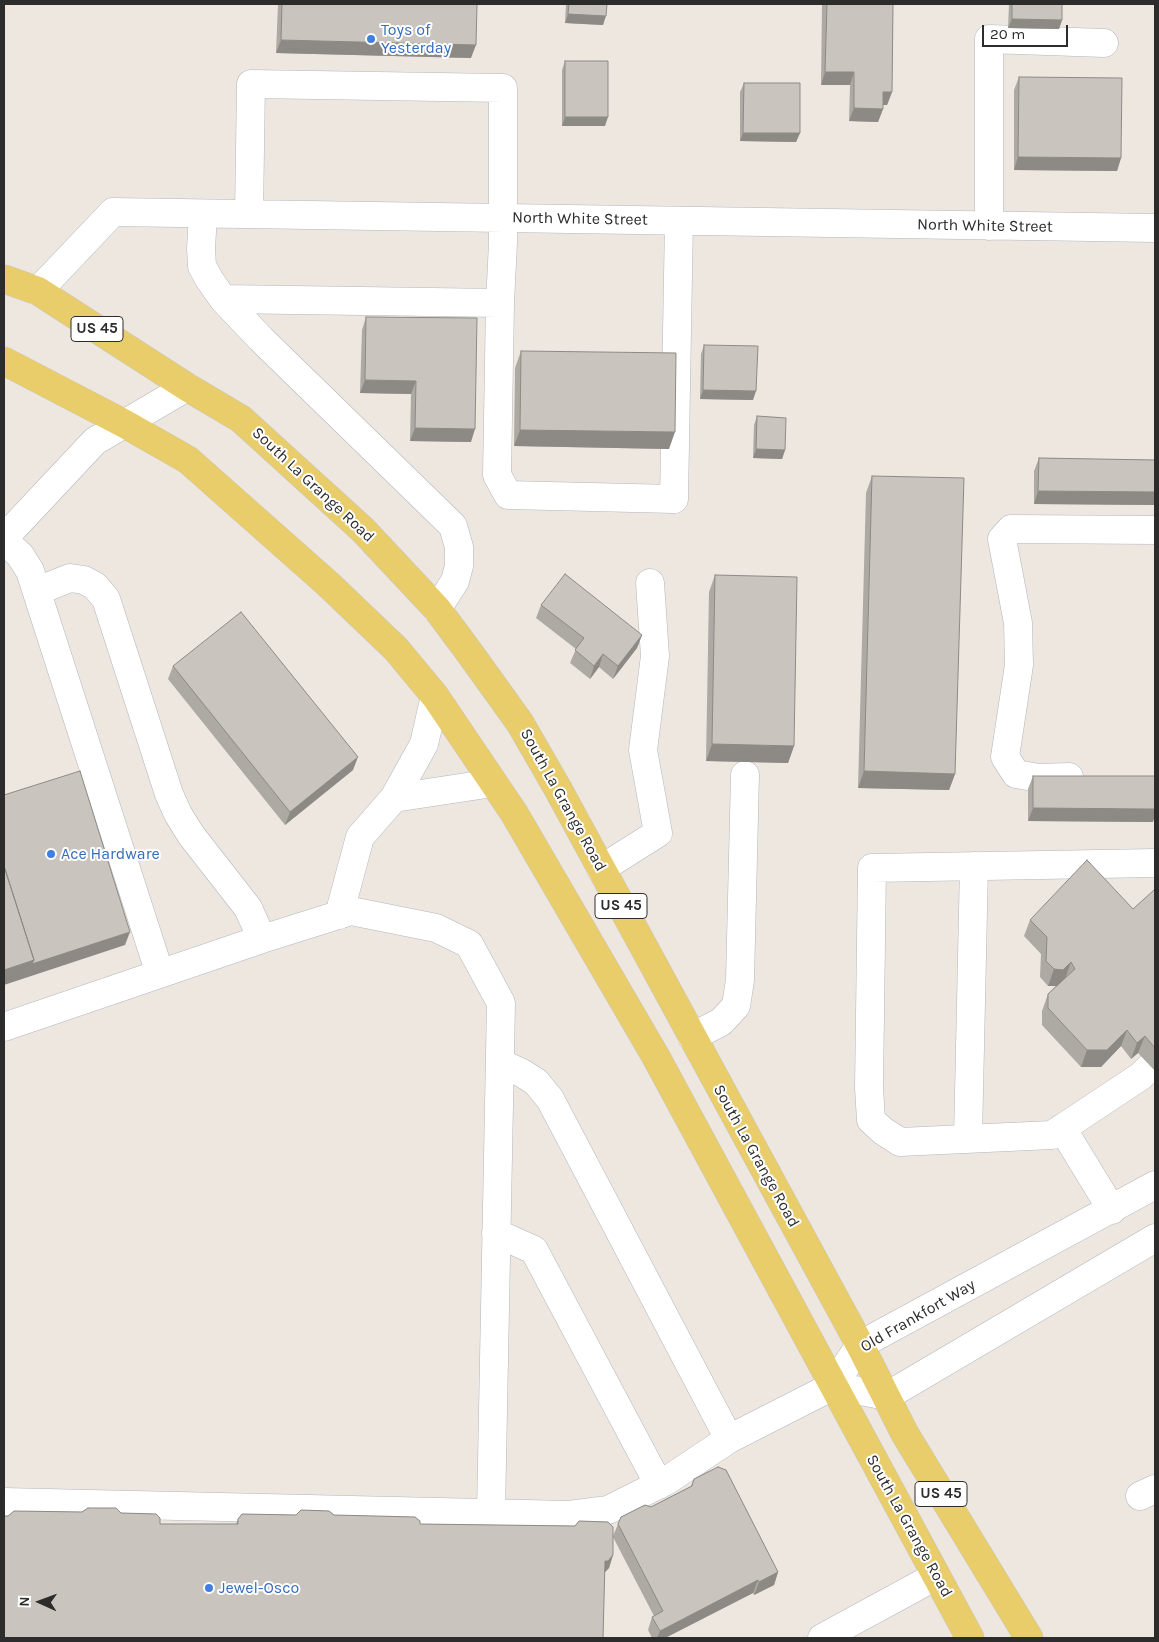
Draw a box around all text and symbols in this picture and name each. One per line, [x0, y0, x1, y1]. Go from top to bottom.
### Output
scale bar [984, 15, 1070, 47]
place label: Toys of Yesterday [381, 20, 451, 58]
text: 20 m [990, 25, 1025, 43]
marker: Toys of Yesterday [365, 33, 377, 45]
street label: North White Street [512, 208, 648, 230]
street label: North White Street [917, 215, 1053, 237]
road number: US 45 [71, 316, 123, 342]
street label: South La Grange Road [248, 423, 378, 547]
street label: South La Grange Road [516, 725, 610, 875]
place label: Ace Hardware [61, 844, 160, 864]
marker: Ace Hardware [45, 848, 57, 860]
road number: US 45 [595, 894, 647, 918]
street label: South La Grange Road [709, 1081, 803, 1231]
street label: Old Frankfort Way [857, 1275, 979, 1357]
street label: South La Grange Road [862, 1451, 956, 1601]
road number: US 45 [915, 1482, 967, 1506]
north arrow [15, 1577, 65, 1627]
place label: Jewel-Osco [219, 1578, 299, 1598]
marker: Jewel-Osco [203, 1582, 215, 1594]
text: N [16, 1596, 33, 1607]

